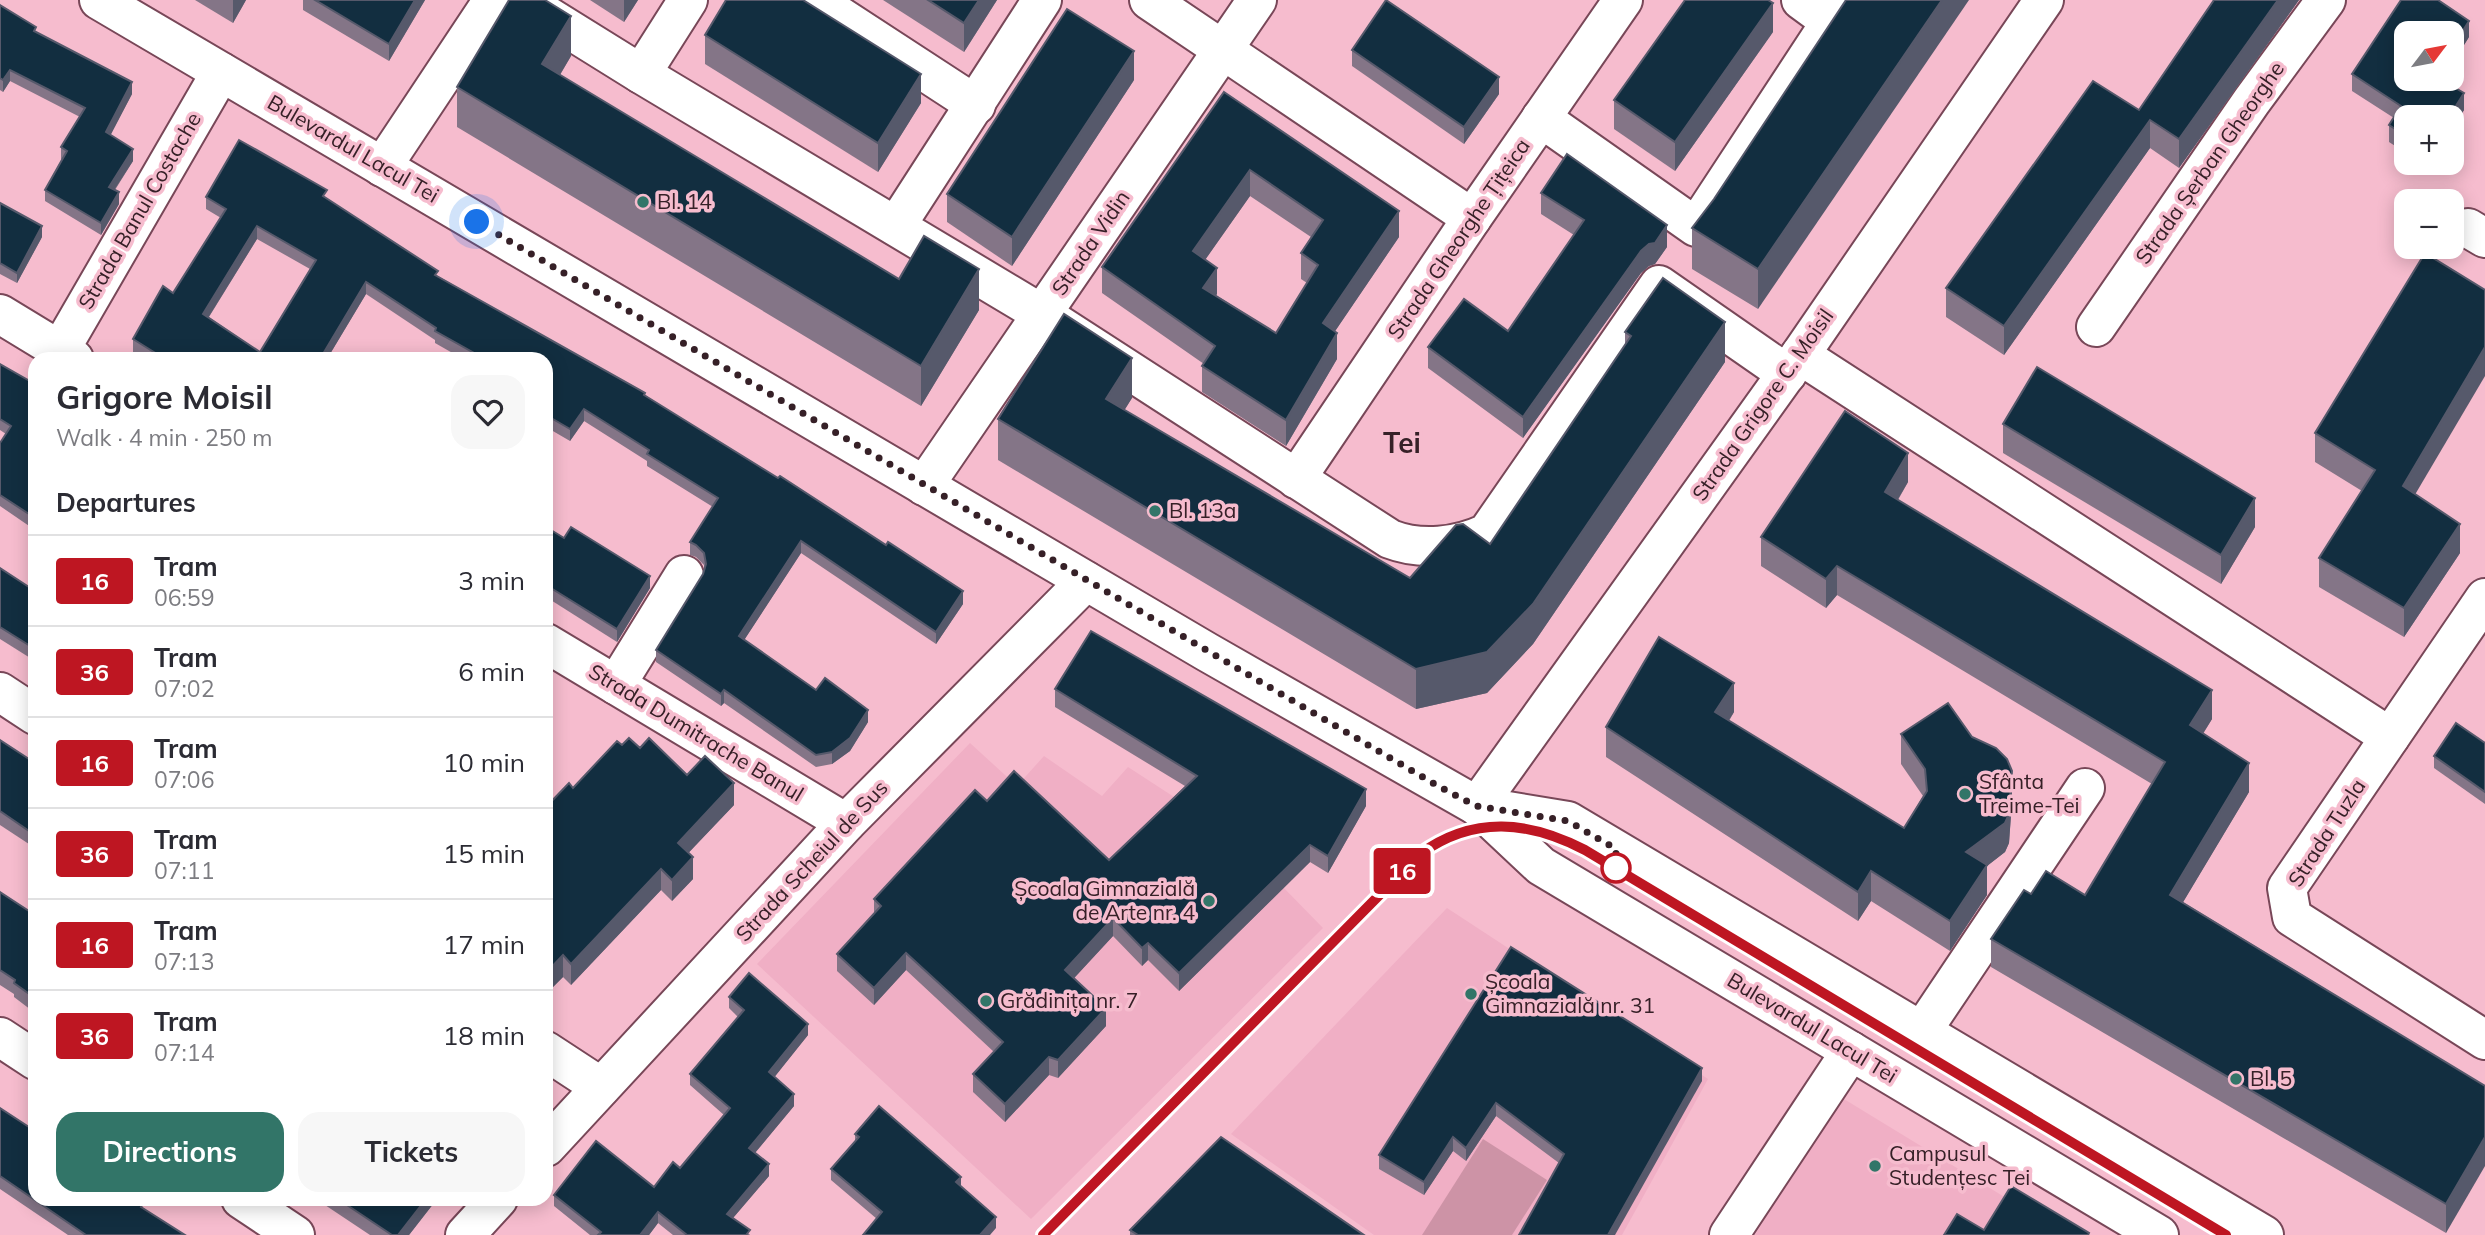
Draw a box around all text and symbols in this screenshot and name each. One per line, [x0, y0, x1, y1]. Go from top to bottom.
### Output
north arrow [2394, 21, 2464, 91]
map controls [2394, 21, 2464, 259]
street label: Strada Șerban Gheorghe [2129, 56, 2290, 269]
street label: Bulevardul Lacul Tei [263, 89, 444, 208]
button: + [2394, 105, 2464, 175]
street label: Strada Banul Costache [72, 107, 206, 314]
street label: Strada Gheorghe Țițeica [1381, 133, 1537, 345]
street label: Strada Vidin [1046, 185, 1135, 300]
place label: Bl. 14 [657, 188, 712, 214]
button: − [2394, 189, 2464, 259]
marker: Bl. 14 [635, 194, 651, 210]
your location [459, 204, 494, 239]
street label: Strada Grigore C. Moisil [1686, 303, 1838, 505]
button: heart [451, 375, 525, 449]
text: Grigore Moisil [56, 376, 273, 417]
text: Walk · 4 min · 250 m [56, 423, 273, 452]
district label: Tei [1383, 425, 1421, 460]
text: Departures [56, 486, 196, 519]
place label: Bl. 13a [1169, 497, 1236, 523]
marker: Bl. 13a [1147, 503, 1163, 519]
text: Tram [154, 550, 218, 583]
text: 3 min [458, 564, 525, 597]
text: 16 [80, 566, 109, 596]
text: 06:59 [154, 583, 214, 612]
text: Tram [154, 641, 218, 674]
text: 6 min [458, 655, 525, 688]
text: 36 [80, 657, 109, 687]
street label: Strada Dumitrache Banul [584, 658, 809, 807]
text: 07:02 [154, 674, 214, 703]
text: Tram [154, 732, 218, 765]
text: 10 min [443, 746, 525, 779]
text: 16 [80, 748, 109, 778]
text: 07:06 [154, 765, 214, 794]
place label: Sfânta Treime-Tei [1979, 768, 2080, 818]
street label: Strada Scheiul de Sus [730, 774, 893, 946]
street label: Strada Tuzla [2282, 774, 2371, 891]
marker: Sfânta Treime-Tei [1957, 786, 1973, 802]
text: Tram [154, 823, 218, 856]
text: 15 min [443, 837, 525, 870]
text: 36 [80, 839, 109, 869]
line badge: 16 [1370, 848, 1434, 894]
unlabelled marker [1601, 853, 1631, 883]
text: 07:11 [154, 856, 214, 885]
text: 16 [1388, 856, 1416, 886]
place label: Școala Gimnazială de Arte nr. 4 [1014, 875, 1195, 925]
marker: Școala Gimnazială de Arte nr. 4 [1201, 893, 1217, 909]
text: Tram [154, 914, 218, 947]
text: 17 min [443, 928, 525, 961]
text: 16 [80, 930, 109, 960]
text: 07:13 [154, 947, 214, 976]
street label: Bulevardul Lacul Tei [1723, 966, 1902, 1088]
place label: Școala Gimnazială nr. 31 [1485, 968, 1655, 1018]
marker: Școala Gimnazială nr. 31 [1463, 986, 1479, 1002]
place label: Grădinița nr. 7 [1000, 987, 1138, 1014]
marker: Grădinița nr. 7 [978, 993, 994, 1009]
text: Tram [154, 1005, 218, 1038]
text: 18 min [443, 1019, 525, 1052]
text: 36 [80, 1021, 109, 1051]
text: 07:14 [154, 1038, 214, 1067]
place label: Bl. 5 [2250, 1065, 2292, 1091]
marker: Bl. 5 [2228, 1071, 2244, 1087]
button: Directions [56, 1112, 284, 1192]
button: Tickets [298, 1112, 525, 1192]
place label: Campusul Studențesc Tei [1889, 1140, 2030, 1191]
marker: Campusul Studențesc Tei [1867, 1158, 1883, 1174]

